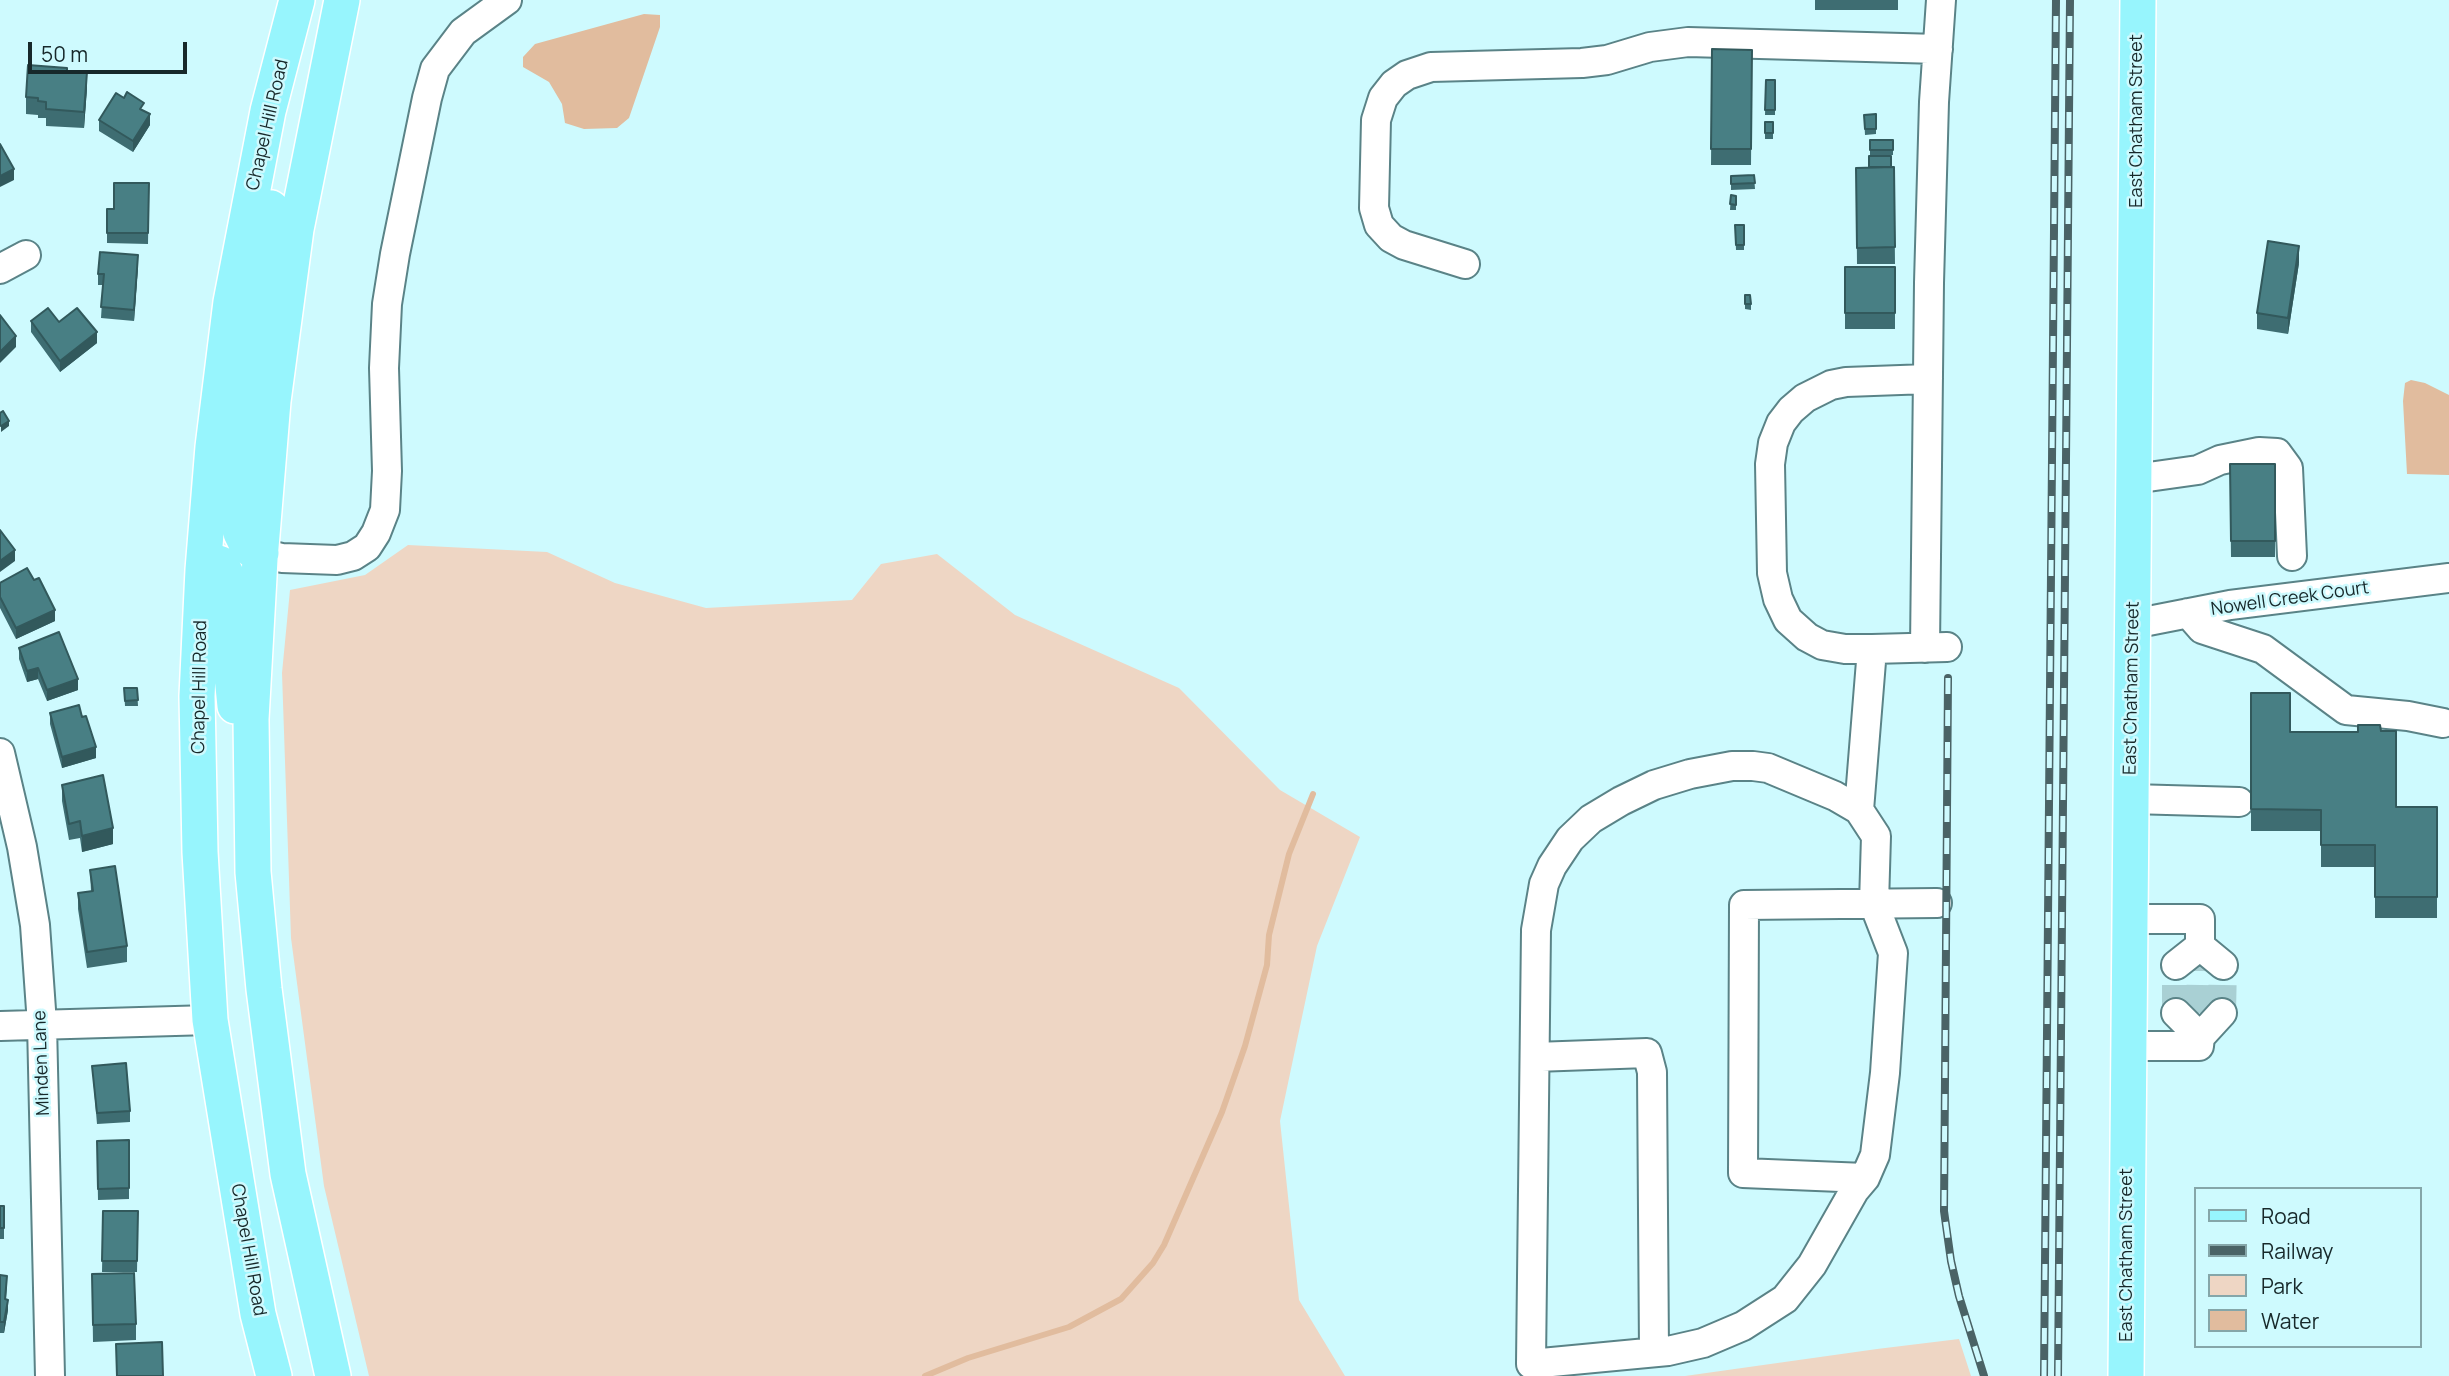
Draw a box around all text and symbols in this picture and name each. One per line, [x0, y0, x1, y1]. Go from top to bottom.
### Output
scale bar [32, 28, 191, 72]
street label: East Chatham Street [2126, 34, 2148, 208]
text: 50 m [41, 40, 88, 68]
street label: Chapel Hill Road [242, 57, 294, 193]
street label: Nowell Creek Court [2210, 577, 2370, 621]
street label: East Chatham Street [2120, 601, 2144, 775]
street label: Chapel Hill Road [188, 620, 212, 754]
street label: Minden Lane [29, 1010, 55, 1116]
street label: East Chatham Street [2116, 1168, 2138, 1342]
street label: Chapel Hill Road [226, 1182, 270, 1318]
legend [2194, 1187, 2421, 1348]
text: Road [2261, 1202, 2311, 1230]
text: Railway [2261, 1237, 2333, 1265]
text: Park [2261, 1272, 2303, 1300]
text: Water [2261, 1307, 2319, 1335]

